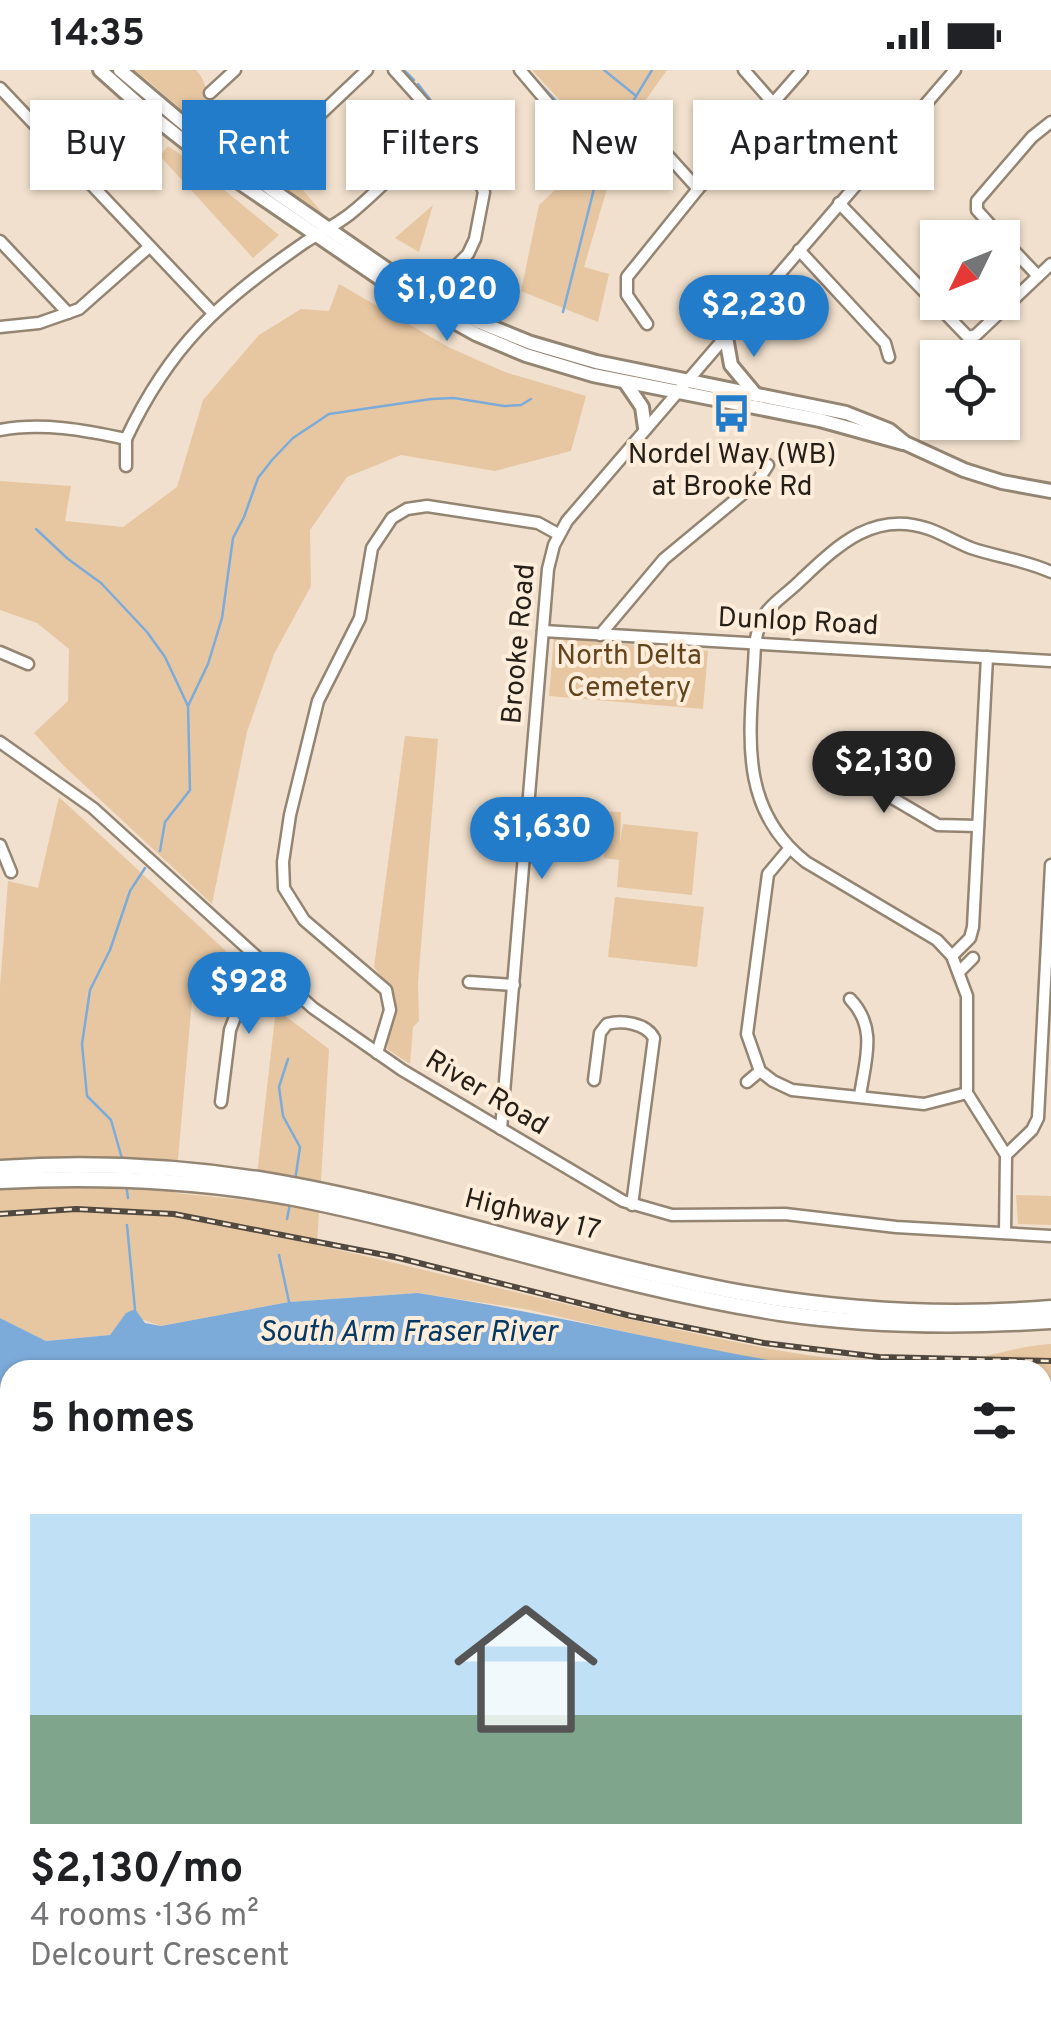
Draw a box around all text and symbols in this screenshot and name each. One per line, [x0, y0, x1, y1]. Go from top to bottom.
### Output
text: 14:35 [50, 11, 145, 60]
chip: Buy [30, 100, 162, 190]
chip: Rent [182, 100, 326, 190]
chip: Filters [346, 100, 515, 190]
chip: New [535, 100, 673, 190]
chip: Apartment [693, 100, 934, 190]
north arrow [920, 220, 1020, 320]
map controls [920, 220, 1020, 440]
pin: $1,020 [366, 259, 528, 344]
text: $1,020 [396, 271, 498, 311]
pin: $2,230 [673, 275, 835, 360]
text: $2,230 [701, 287, 807, 327]
button: locate [920, 340, 1020, 440]
bus stop icon: Nordel Way (WB) at Brooke Rd [711, 392, 753, 434]
place label: Nordel Way (WB) at Brooke Rd [628, 438, 836, 506]
street label: Brooke Road [495, 562, 545, 726]
street label: Dunlop Road [717, 601, 879, 645]
park label: North Delta Cemetery [556, 639, 702, 707]
pin: $2,130 [803, 731, 965, 816]
text: $2,130 [834, 743, 934, 783]
pin: $1,630 [461, 797, 623, 882]
text: $1,630 [492, 809, 592, 849]
pin: $928 [190, 952, 308, 1037]
text: $928 [210, 964, 288, 1004]
street label: River Road [418, 1043, 554, 1145]
street label: Highway 17 [460, 1182, 604, 1250]
water label: South Arm Fraser River [259, 1315, 560, 1352]
icon: filters [967, 1393, 1022, 1448]
text: 5 homes [30, 1394, 195, 1447]
icon: home [436, 1579, 616, 1759]
text: $2,130/mo [30, 1844, 243, 1897]
text: 4 rooms · 136 m² [30, 1897, 259, 1937]
text: Delcourt Crescent [30, 1937, 289, 1977]

